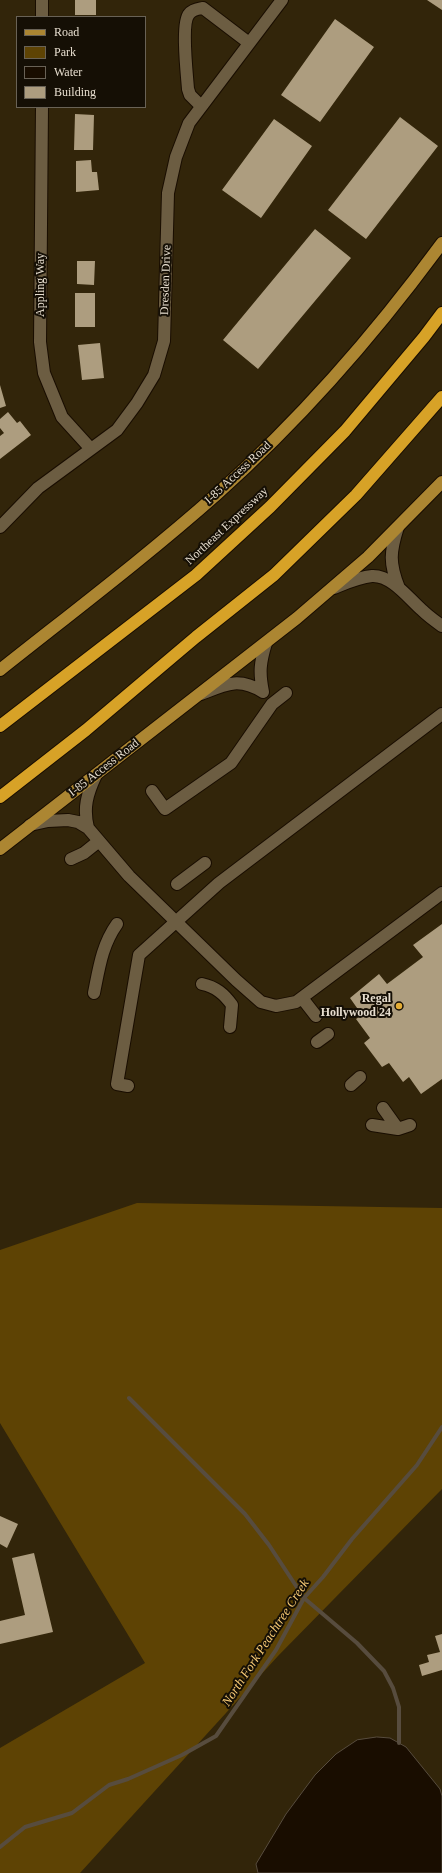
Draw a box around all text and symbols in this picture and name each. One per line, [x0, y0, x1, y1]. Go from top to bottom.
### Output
legend [16, 16, 146, 108]
text: Road [54, 25, 79, 39]
text: Park [54, 45, 76, 59]
text: Water [54, 65, 82, 79]
text: Building [54, 85, 96, 99]
street label: Dresden Drive [158, 245, 174, 315]
street label: Appling Way [34, 253, 48, 317]
street label: I-85 Access Road [202, 439, 274, 507]
street label: Northeast Expressway [183, 484, 271, 568]
street label: I-85 Access Road [66, 736, 142, 800]
place label: Regal Hollywood 24 [321, 992, 391, 1020]
marker: Regal Hollywood 24 [394, 1001, 404, 1011]
water label: North Fork Peachtree Creek [219, 1577, 313, 1709]

